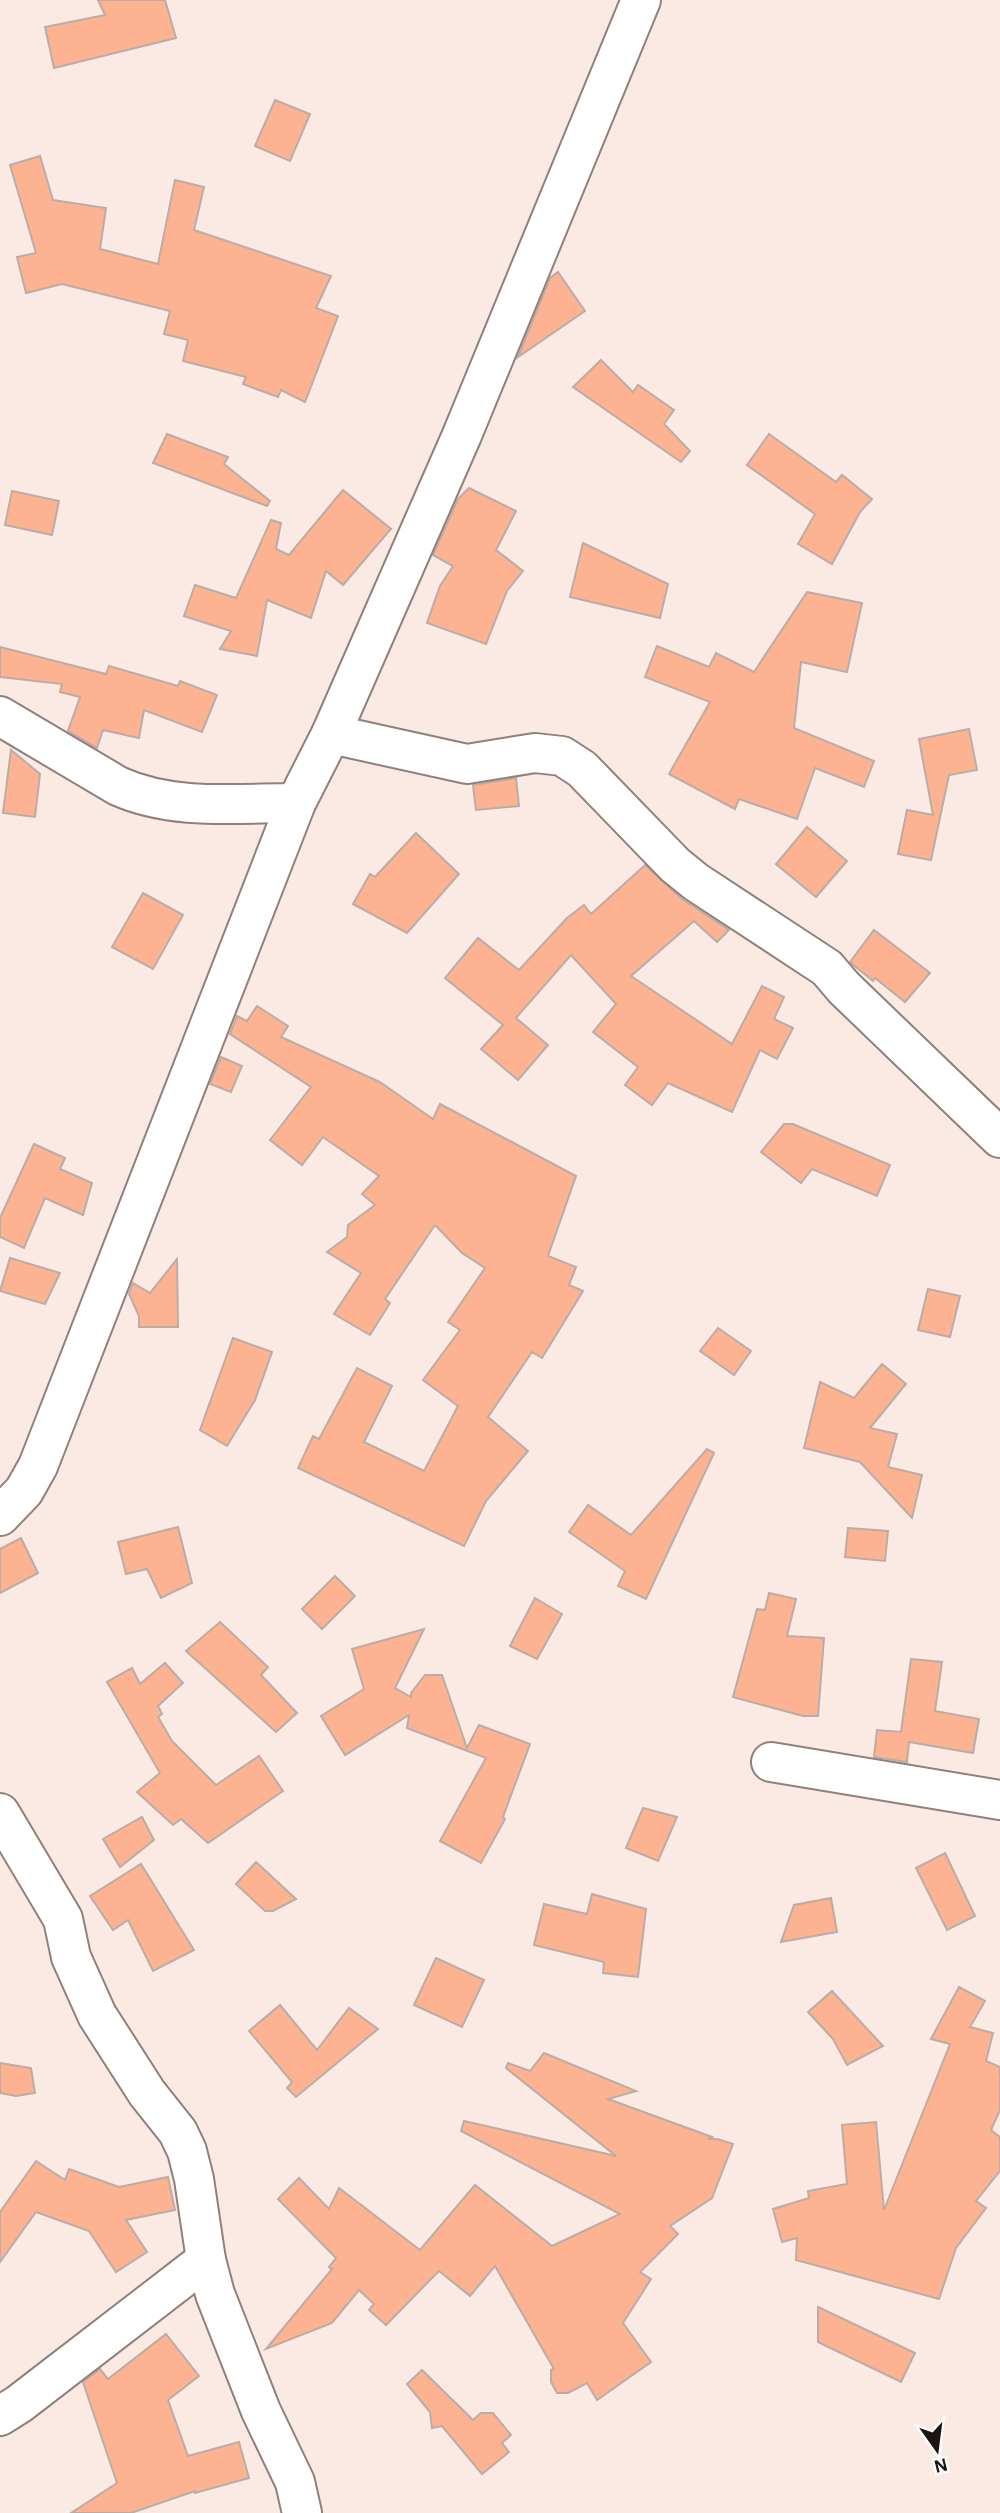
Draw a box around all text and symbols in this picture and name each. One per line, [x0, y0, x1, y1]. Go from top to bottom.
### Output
north arrow [902, 2415, 972, 2485]
text: N [932, 2454, 949, 2476]

